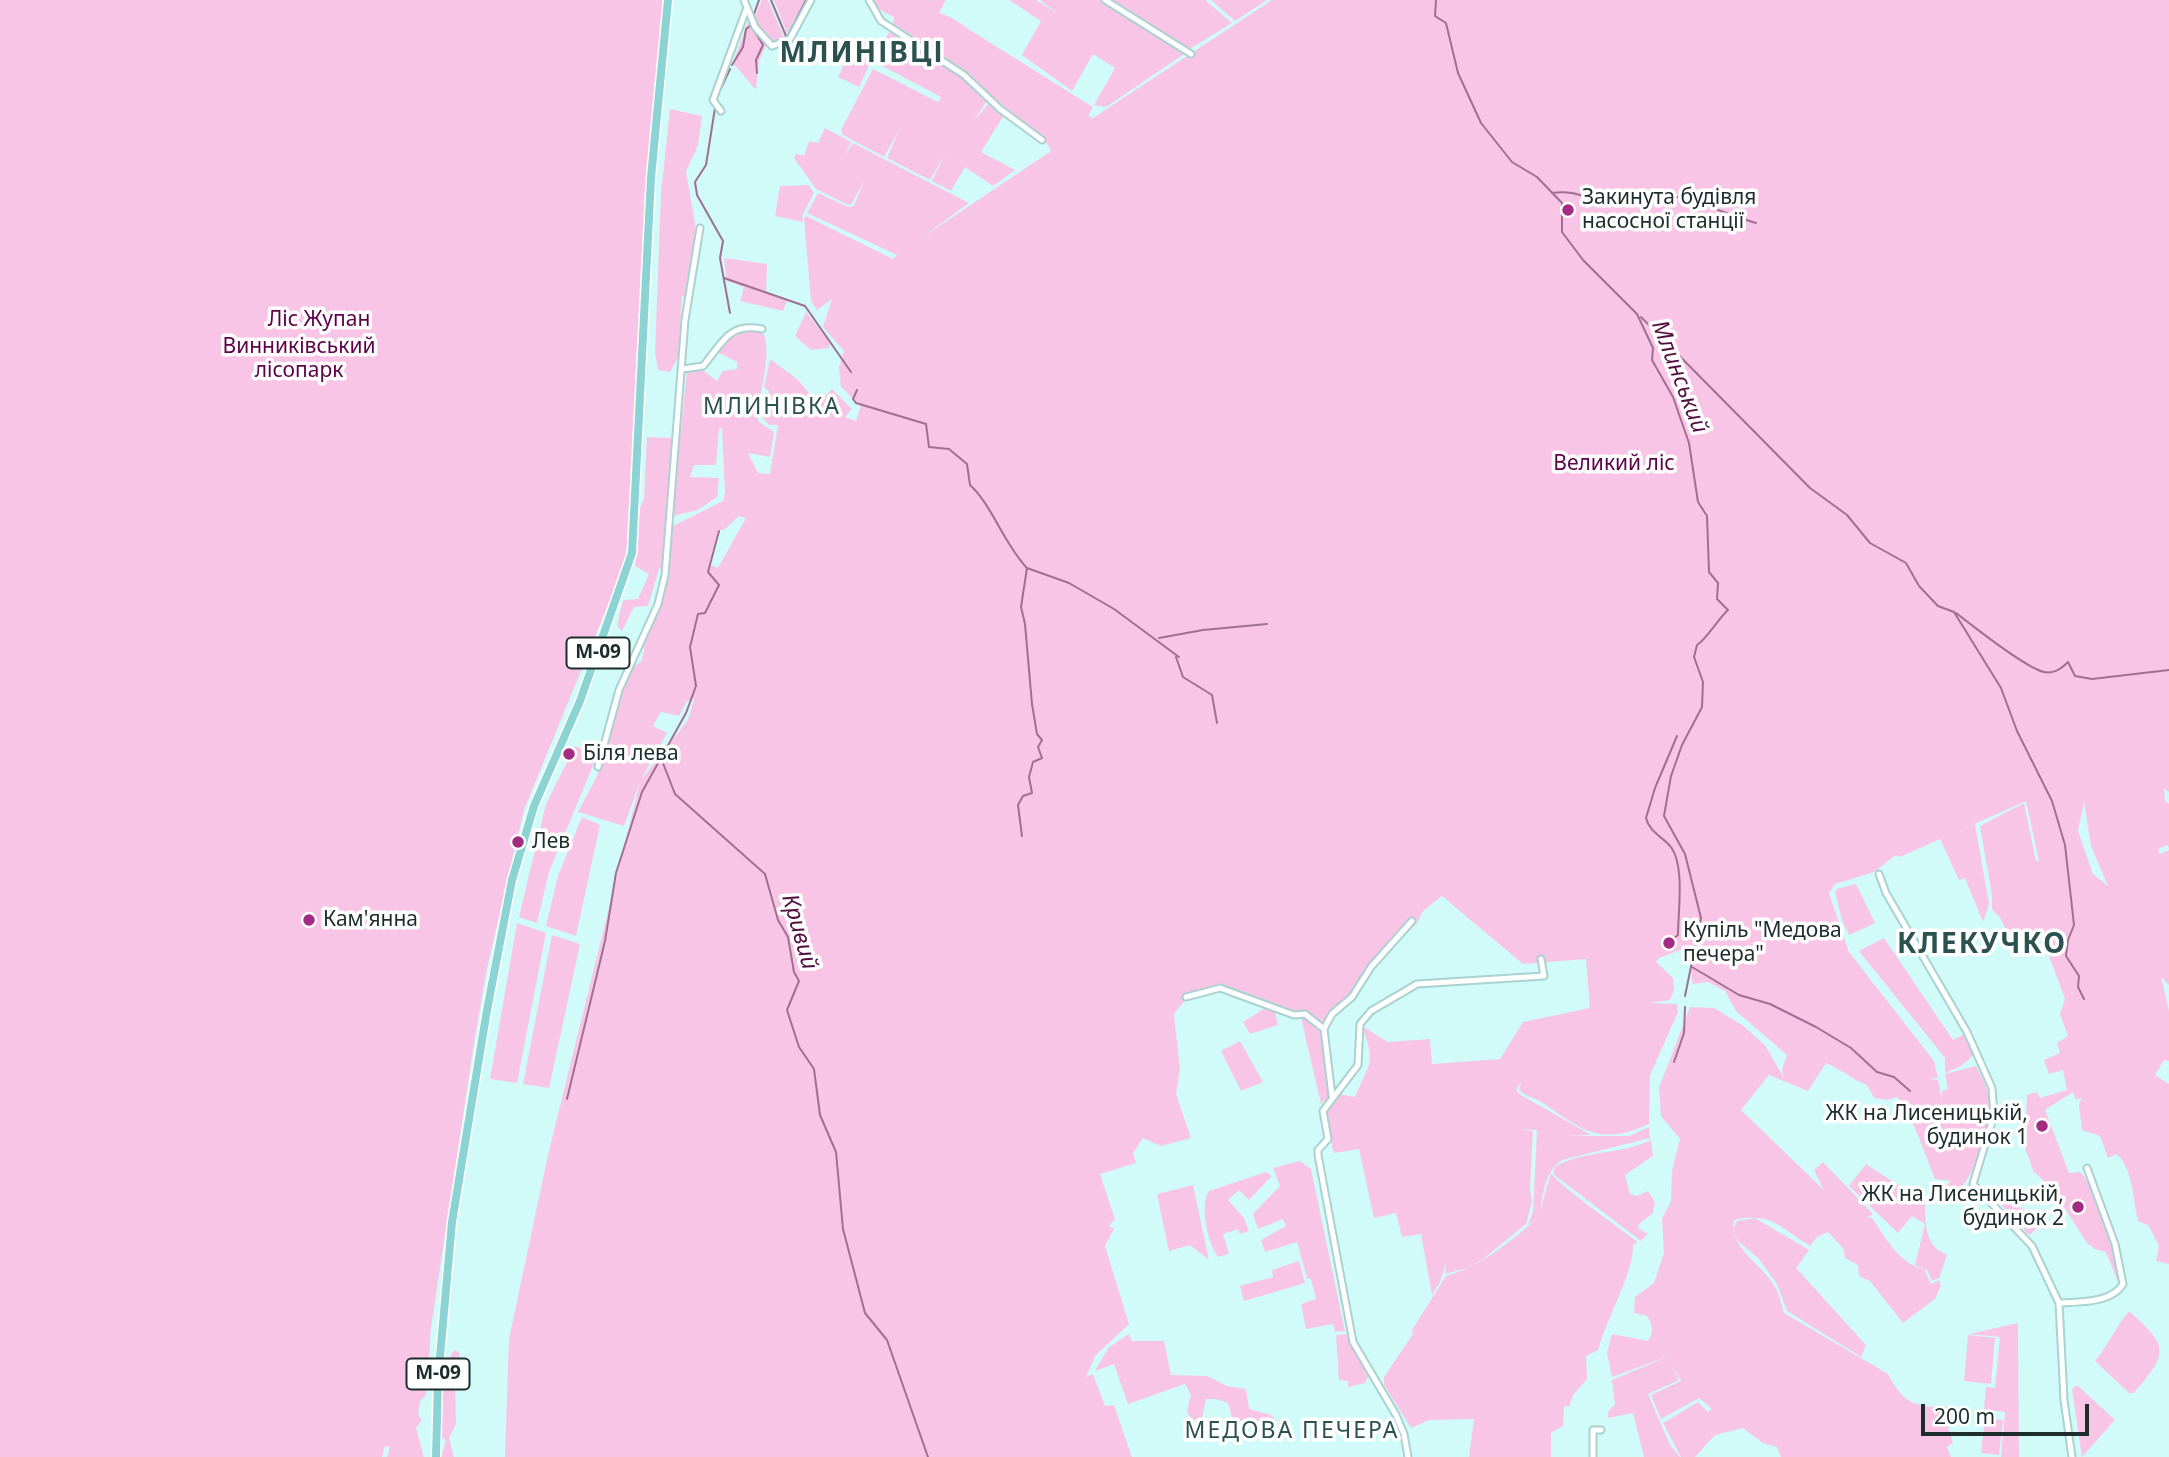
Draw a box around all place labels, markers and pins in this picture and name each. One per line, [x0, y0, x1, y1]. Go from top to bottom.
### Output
place label: Закинута будівля насосної станції [1582, 185, 1756, 235]
marker: Закинута будівля насосної станції [1560, 202, 1576, 218]
place label: Бiля лева [583, 741, 679, 767]
marker: Бiля лева [561, 746, 577, 762]
place label: Лев [532, 829, 570, 855]
marker: Лев [510, 834, 526, 850]
place label: Кам'янна [323, 907, 418, 933]
marker: Кам'янна [301, 912, 317, 928]
place label: Купіль "Медова печера" [1683, 918, 1842, 968]
marker: Купіль "Медова печера" [1661, 935, 1677, 951]
place label: ЖК на Лисеницькій, будинок 1 [1825, 1101, 2028, 1151]
marker: ЖК на Лисеницькій, будинок 1 [2034, 1118, 2050, 1134]
place label: ЖК на Лисеницькій, будинок 2 [1861, 1182, 2064, 1232]
marker: ЖК на Лисеницькій, будинок 2 [2070, 1199, 2086, 1215]

